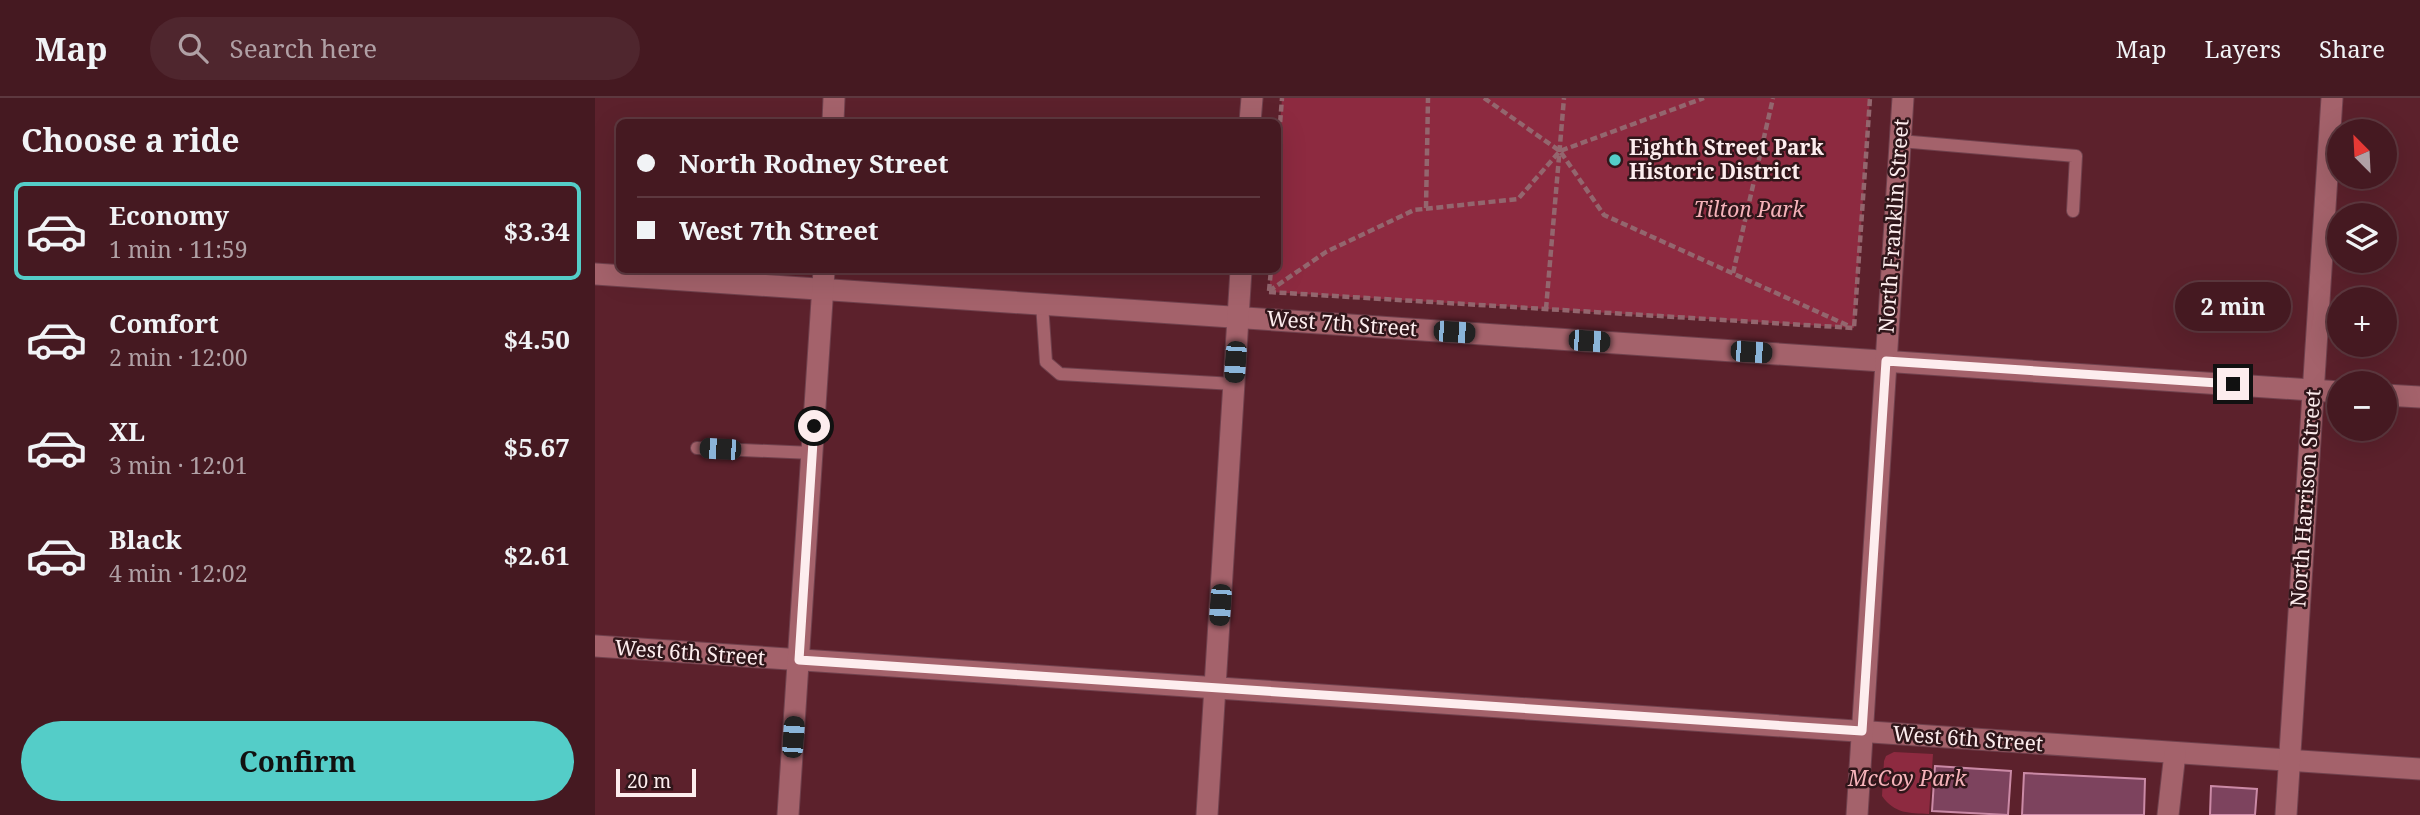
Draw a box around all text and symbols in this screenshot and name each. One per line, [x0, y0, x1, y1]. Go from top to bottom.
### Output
search box [150, 17, 640, 80]
text: Map [35, 26, 108, 71]
icon: search [174, 29, 212, 67]
text: Search here [230, 30, 377, 66]
text: Map [2116, 32, 2167, 65]
text: Layers [2205, 32, 2281, 65]
text: Share [2319, 32, 2385, 65]
text: Choose a ride [21, 118, 240, 161]
street label: North Franklin Street [1872, 118, 1914, 334]
north arrow [2327, 119, 2397, 189]
map controls [2327, 119, 2397, 441]
place label: Eighth Street Park Historic District [1629, 133, 1824, 185]
text: North Rodney Street [679, 145, 949, 181]
marker: Eighth Street Park Historic District [1607, 152, 1623, 168]
park label: Tilton Park [1694, 195, 1805, 223]
text: Economy [109, 197, 229, 233]
icon: car [25, 200, 88, 263]
button: layers [2327, 203, 2397, 273]
text: West 7th Street [679, 212, 879, 248]
text: $3.34 [504, 213, 570, 249]
text: 1 min · 11:59 [109, 233, 247, 265]
callout: 2 min [2175, 282, 2291, 331]
button: + [2327, 287, 2397, 357]
text: 2 min [2200, 290, 2266, 322]
street label: West 7th Street [1266, 304, 1418, 342]
text: Comfort [109, 305, 219, 341]
icon: car [25, 308, 88, 371]
car [1433, 320, 1476, 344]
text: $4.50 [504, 321, 570, 357]
car [1568, 329, 1611, 353]
car [1224, 340, 1247, 384]
car [1730, 340, 1773, 364]
text: 2 min · 12:00 [109, 341, 247, 373]
route end [2217, 368, 2249, 400]
button: − [2327, 371, 2397, 441]
street label: North Harrison Street [2283, 388, 2327, 608]
route start [798, 410, 830, 442]
text: XL [109, 413, 145, 449]
icon: car [25, 416, 88, 479]
text: $5.67 [504, 429, 570, 465]
car [699, 437, 742, 461]
text: 3 min · 12:01 [109, 449, 247, 481]
text: Black [109, 521, 182, 557]
icon: car [25, 524, 88, 587]
text: $2.61 [504, 537, 570, 573]
text: 4 min · 12:02 [109, 557, 247, 589]
car [1209, 583, 1232, 627]
street label: West 6th Street [614, 633, 766, 671]
car [782, 715, 805, 759]
street label: West 6th Street [1892, 719, 2044, 757]
button: Confirm [21, 721, 574, 801]
park label: McCoy Park [1847, 764, 1967, 792]
scale bar [616, 766, 697, 798]
text: 20 m [627, 768, 671, 794]

